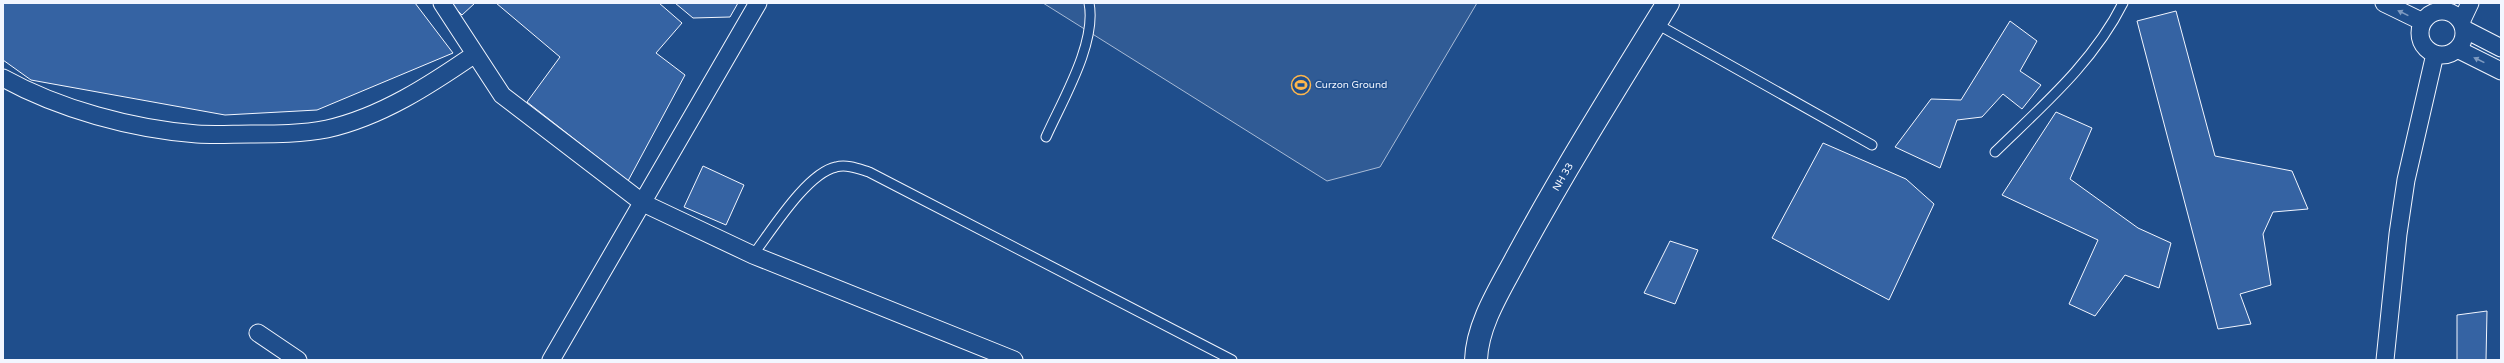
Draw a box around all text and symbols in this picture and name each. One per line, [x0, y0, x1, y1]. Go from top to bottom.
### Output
one-way arrow [2398, 10, 2409, 16]
one-way arrow [2473, 57, 2485, 63]
sports icon: Curzon Ground [1290, 74, 1312, 96]
place label: Curzon Ground [1315, 79, 1387, 91]
street label: NH 33 [1550, 161, 1576, 193]

